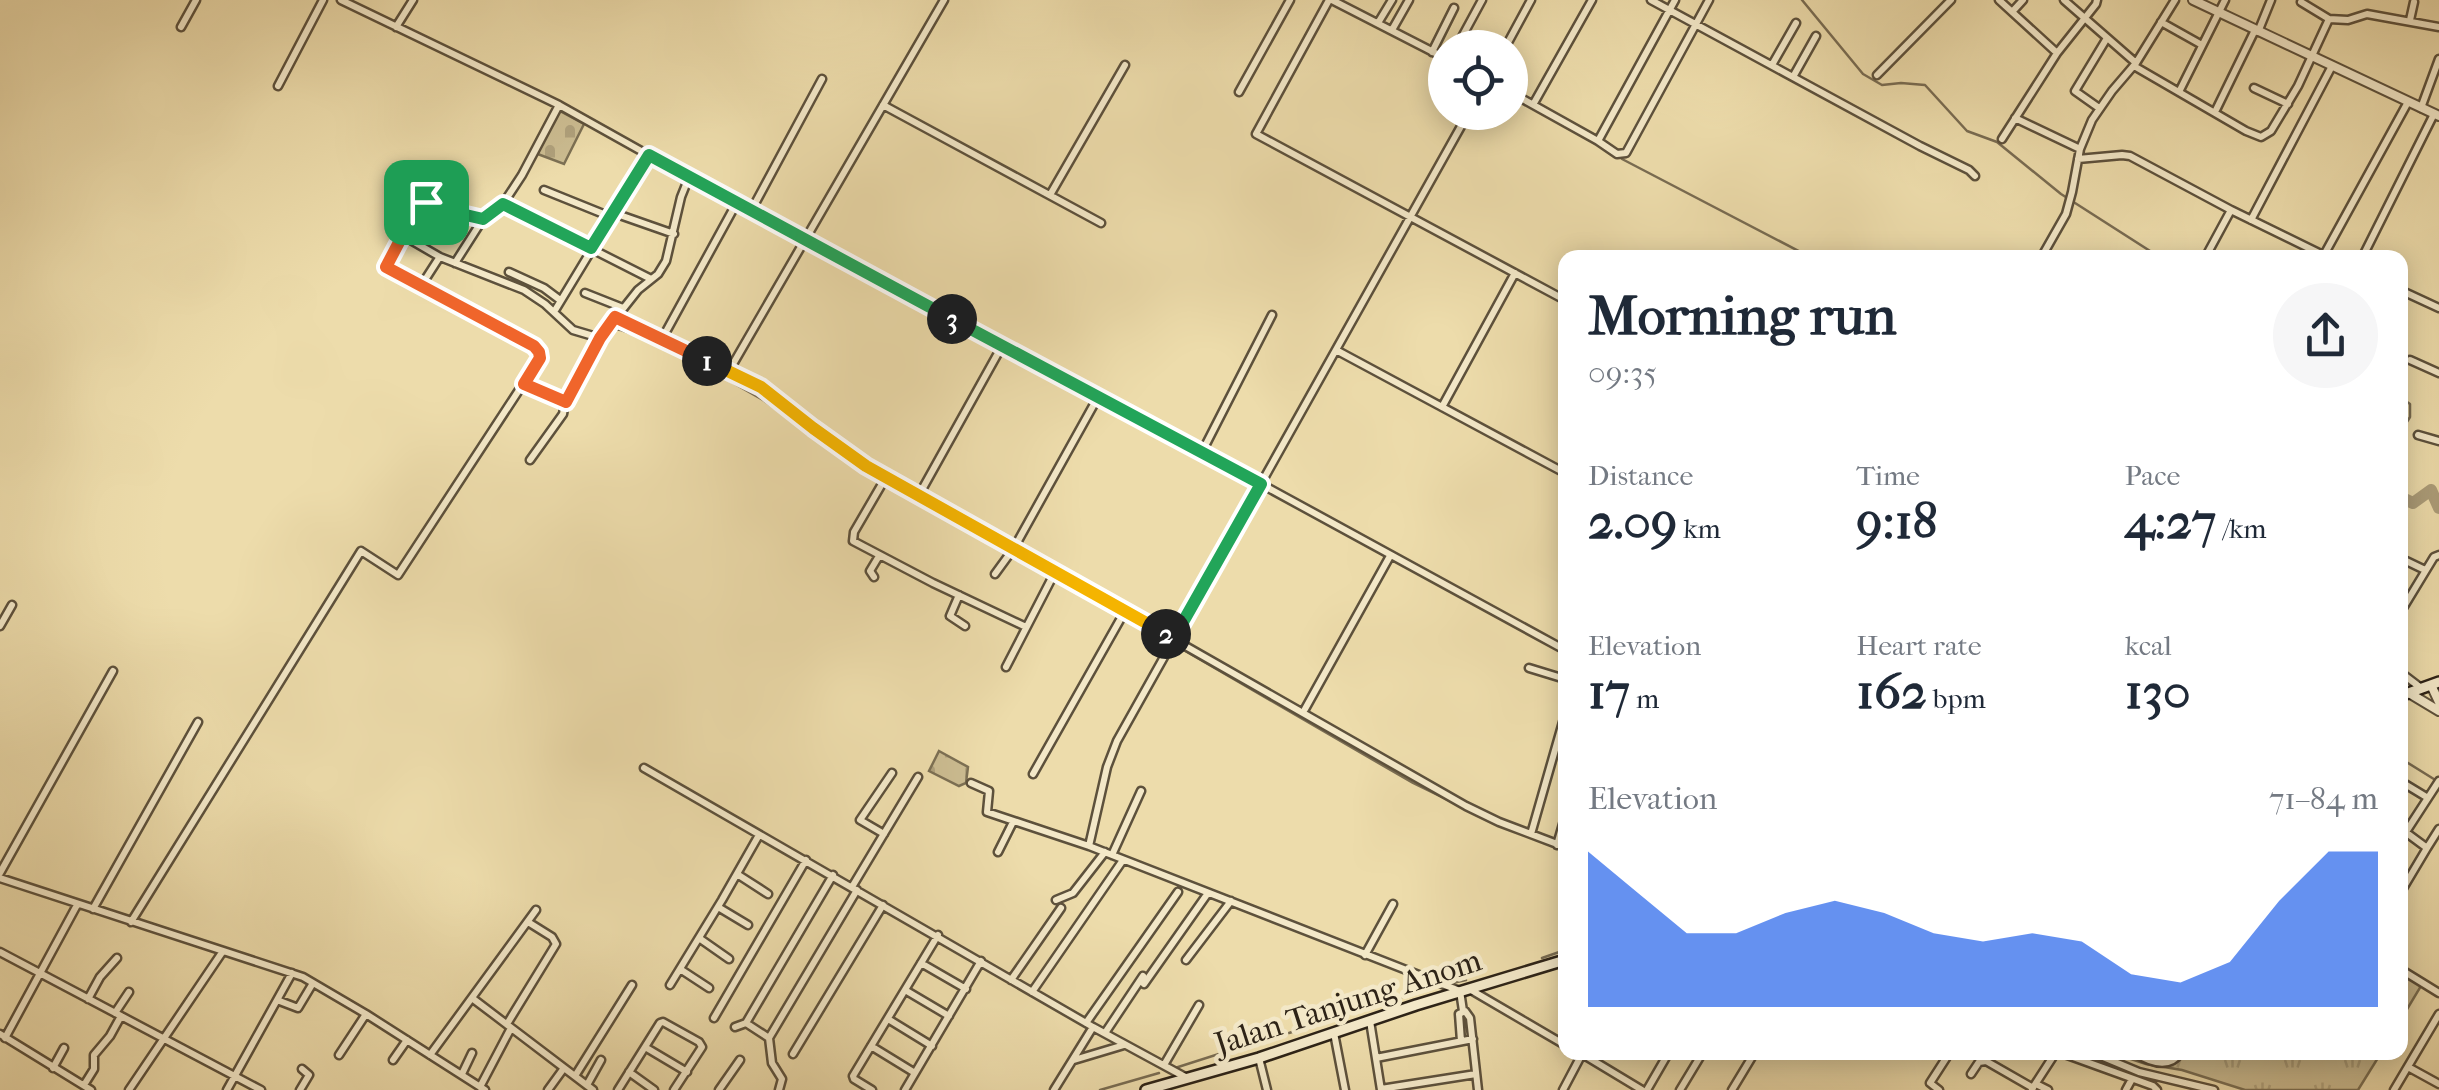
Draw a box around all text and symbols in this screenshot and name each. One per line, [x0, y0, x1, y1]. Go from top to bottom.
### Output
map controls [1428, 30, 1528, 130]
button: locate [1428, 30, 1528, 130]
pin [384, 160, 469, 245]
icon: arrive [399, 175, 454, 230]
button: share [2273, 283, 2378, 388]
text: Morning run [1588, 284, 1896, 348]
pin: 3 [927, 294, 977, 344]
text: 3 [946, 302, 958, 335]
pin: 1 [682, 336, 732, 386]
text: 1 [702, 344, 712, 377]
text: 09:35 [1588, 354, 1657, 391]
text: Distance [1588, 459, 1693, 492]
text: Time [1856, 459, 1920, 492]
text: Pace [2125, 459, 2180, 492]
text: 2.09 [1588, 492, 1677, 551]
text: 9:18 [1856, 492, 1938, 551]
text: 4:27 [2125, 492, 2216, 551]
text: km [1677, 512, 1721, 545]
text: /km [2216, 512, 2267, 545]
pin: 2 [1141, 609, 1191, 659]
text: 2 [1159, 617, 1173, 650]
text: Elevation [1588, 629, 1701, 662]
text: Heart rate [1856, 629, 1982, 662]
text: kcal [2125, 629, 2172, 662]
text: 17 [1588, 662, 1630, 721]
text: 162 [1856, 662, 1927, 721]
text: 130 [2125, 662, 2191, 721]
text: m [1630, 682, 1659, 715]
text: bpm [1927, 682, 1986, 715]
text: Elevation [1588, 780, 1717, 817]
text: 71–84 m [2269, 780, 2378, 817]
street label: Jalan Tanjung Anom [1207, 941, 1486, 1063]

